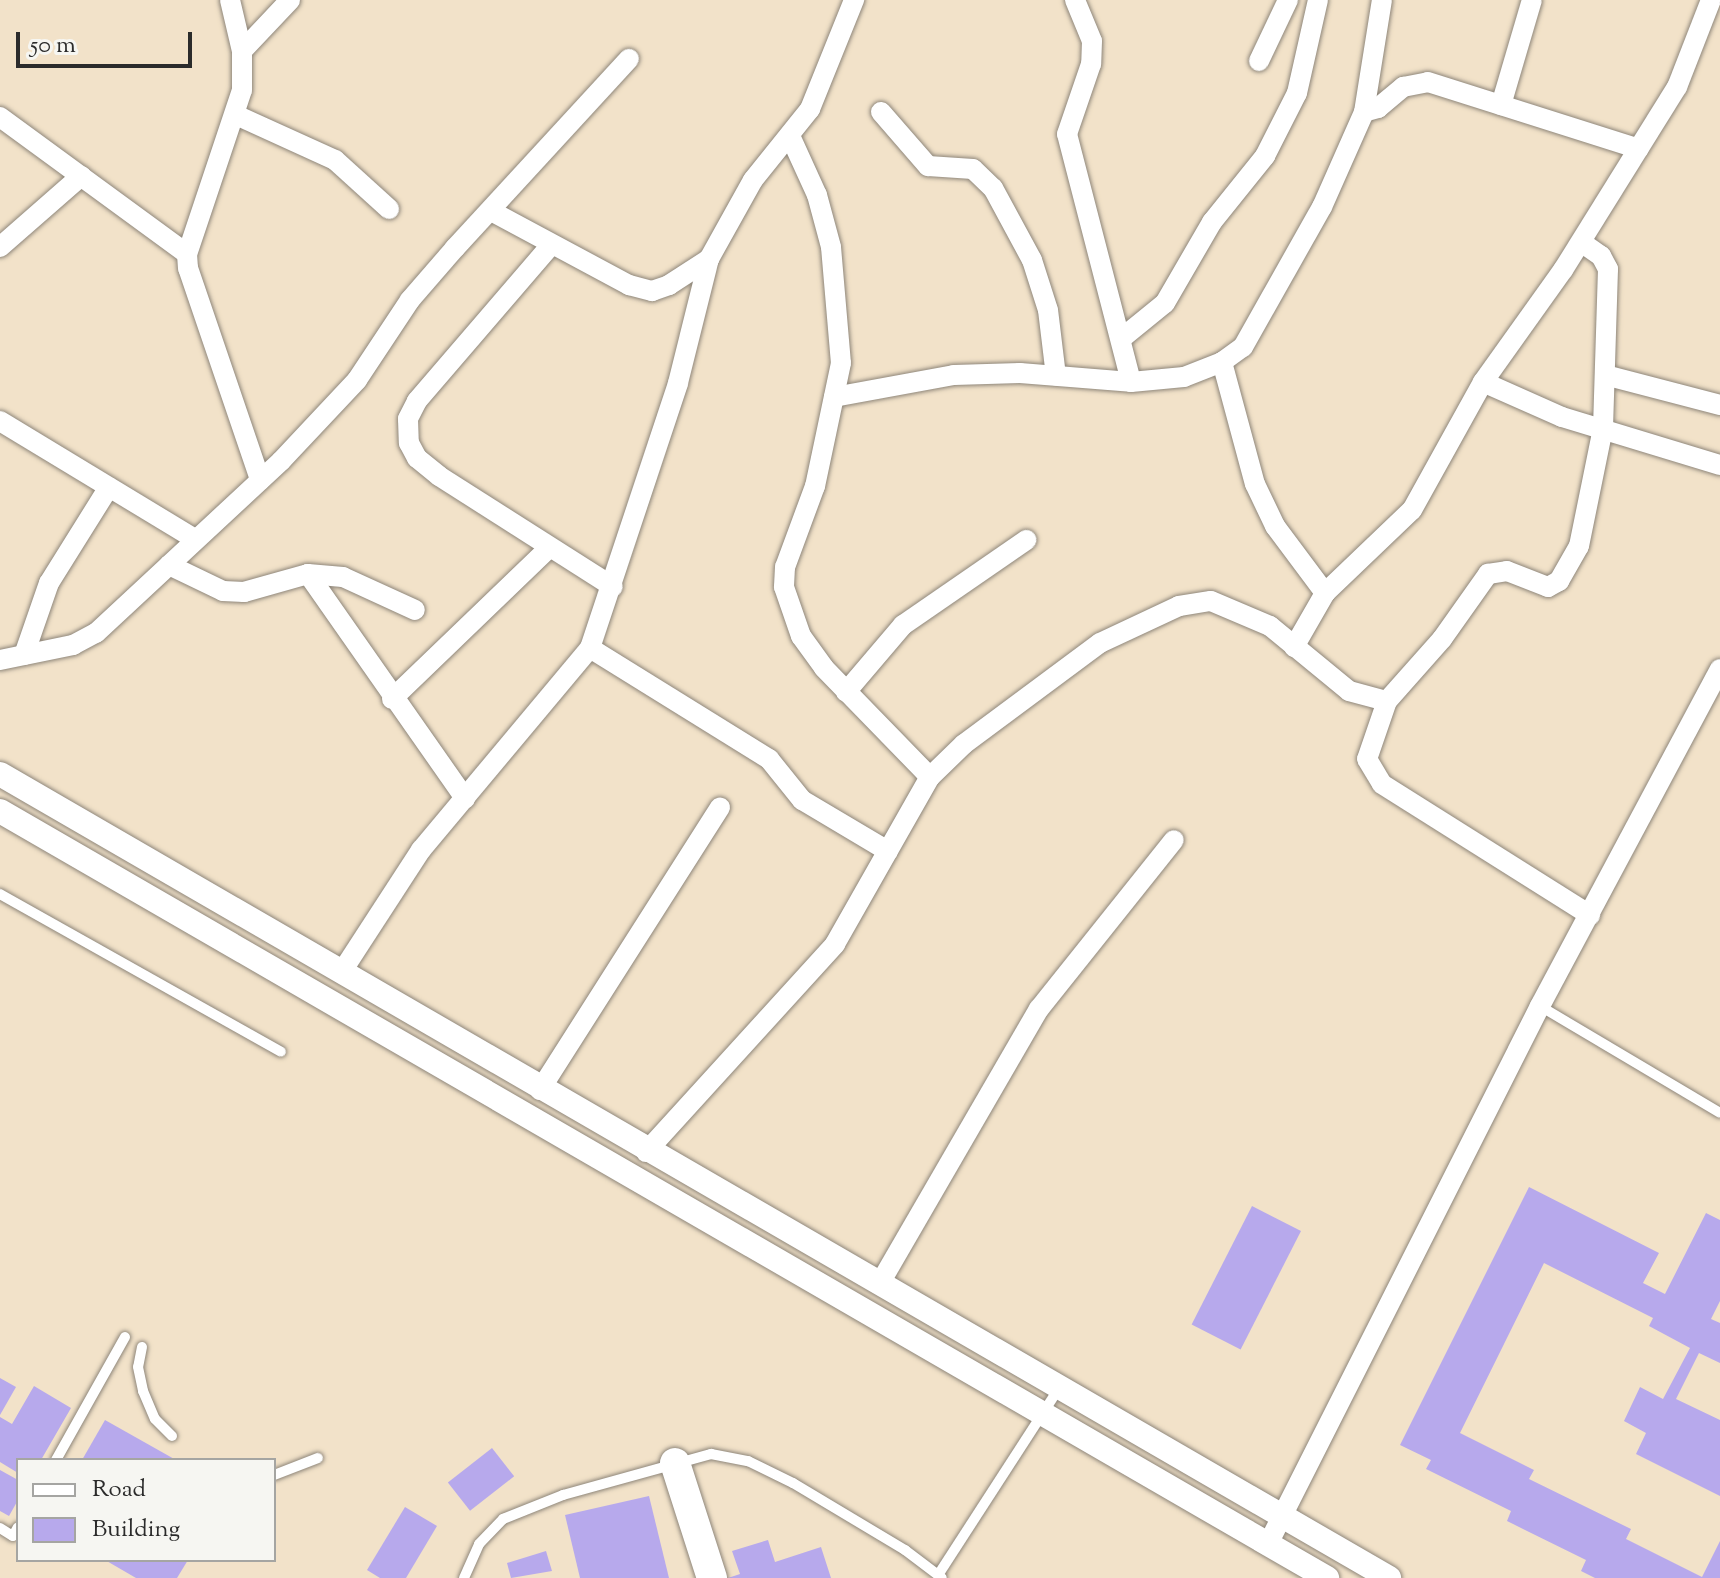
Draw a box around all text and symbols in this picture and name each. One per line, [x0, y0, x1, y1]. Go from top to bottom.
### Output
scale bar [20, 16, 196, 66]
text: 50 m [30, 29, 76, 63]
legend [16, 1458, 276, 1562]
text: Road [92, 1473, 146, 1507]
text: Building [92, 1513, 180, 1547]

